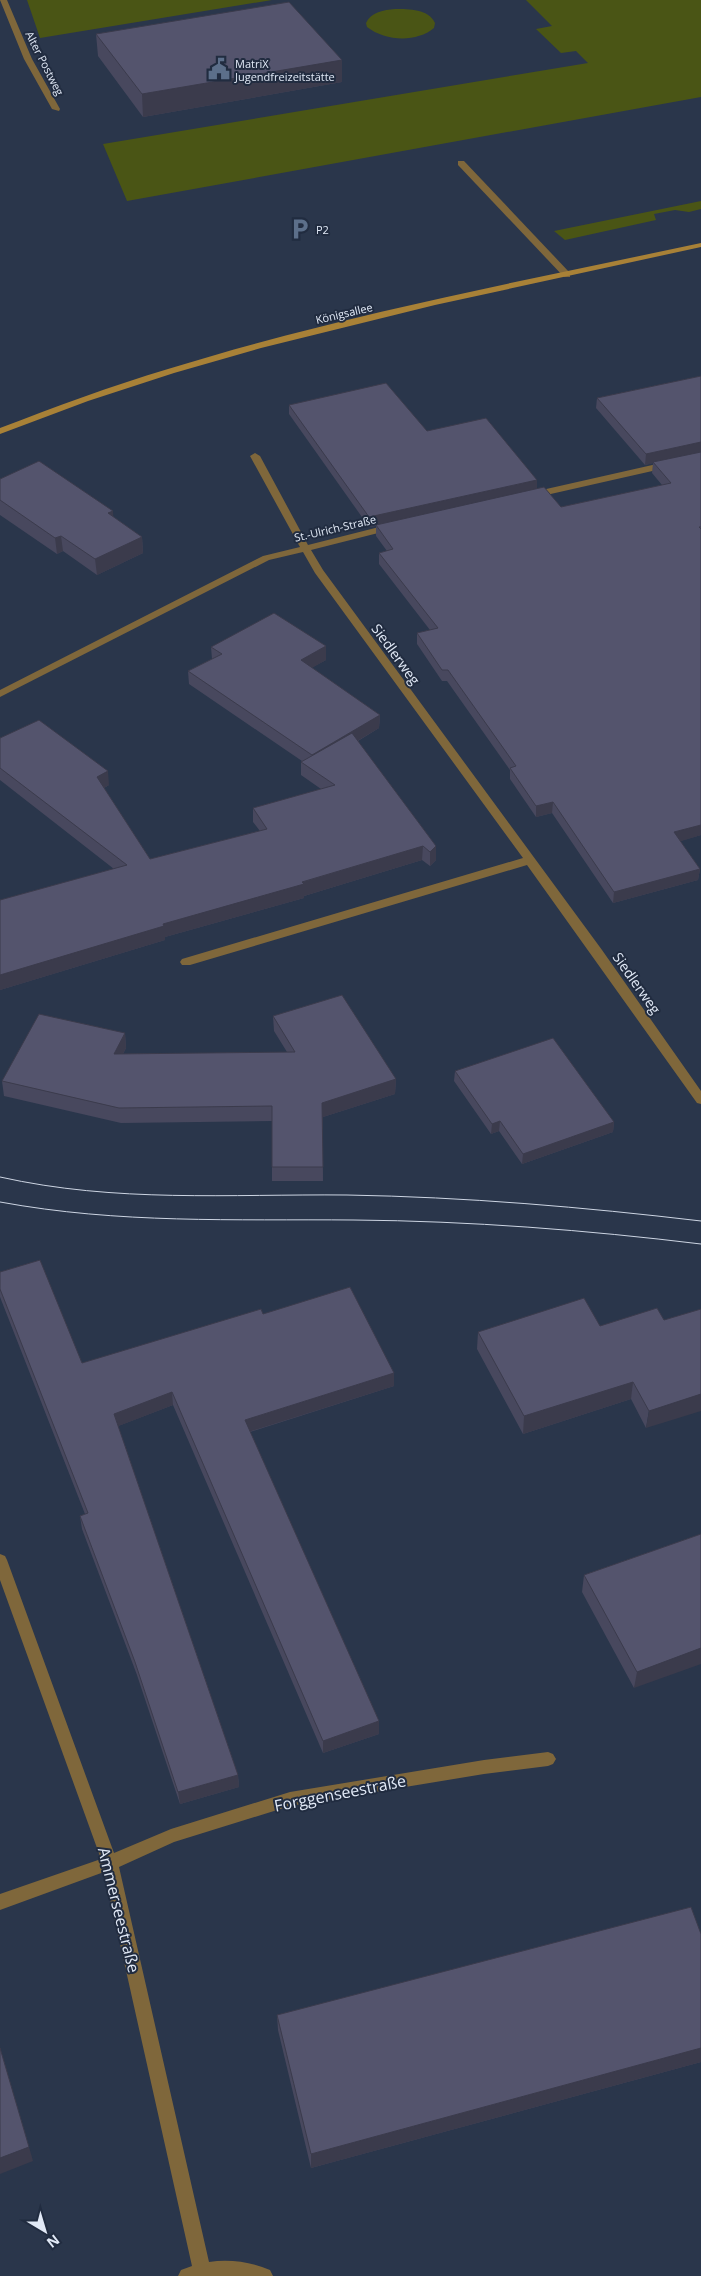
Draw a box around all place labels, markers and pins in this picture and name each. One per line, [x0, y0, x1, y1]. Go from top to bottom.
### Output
public building icon: MatriX Jugendfreizeitstätte [206, 56, 232, 82]
place label: MatriX Jugendfreizeitstätte [234, 56, 335, 84]
parking icon: P2 [287, 216, 313, 242]
place label: P2 [316, 222, 329, 237]

